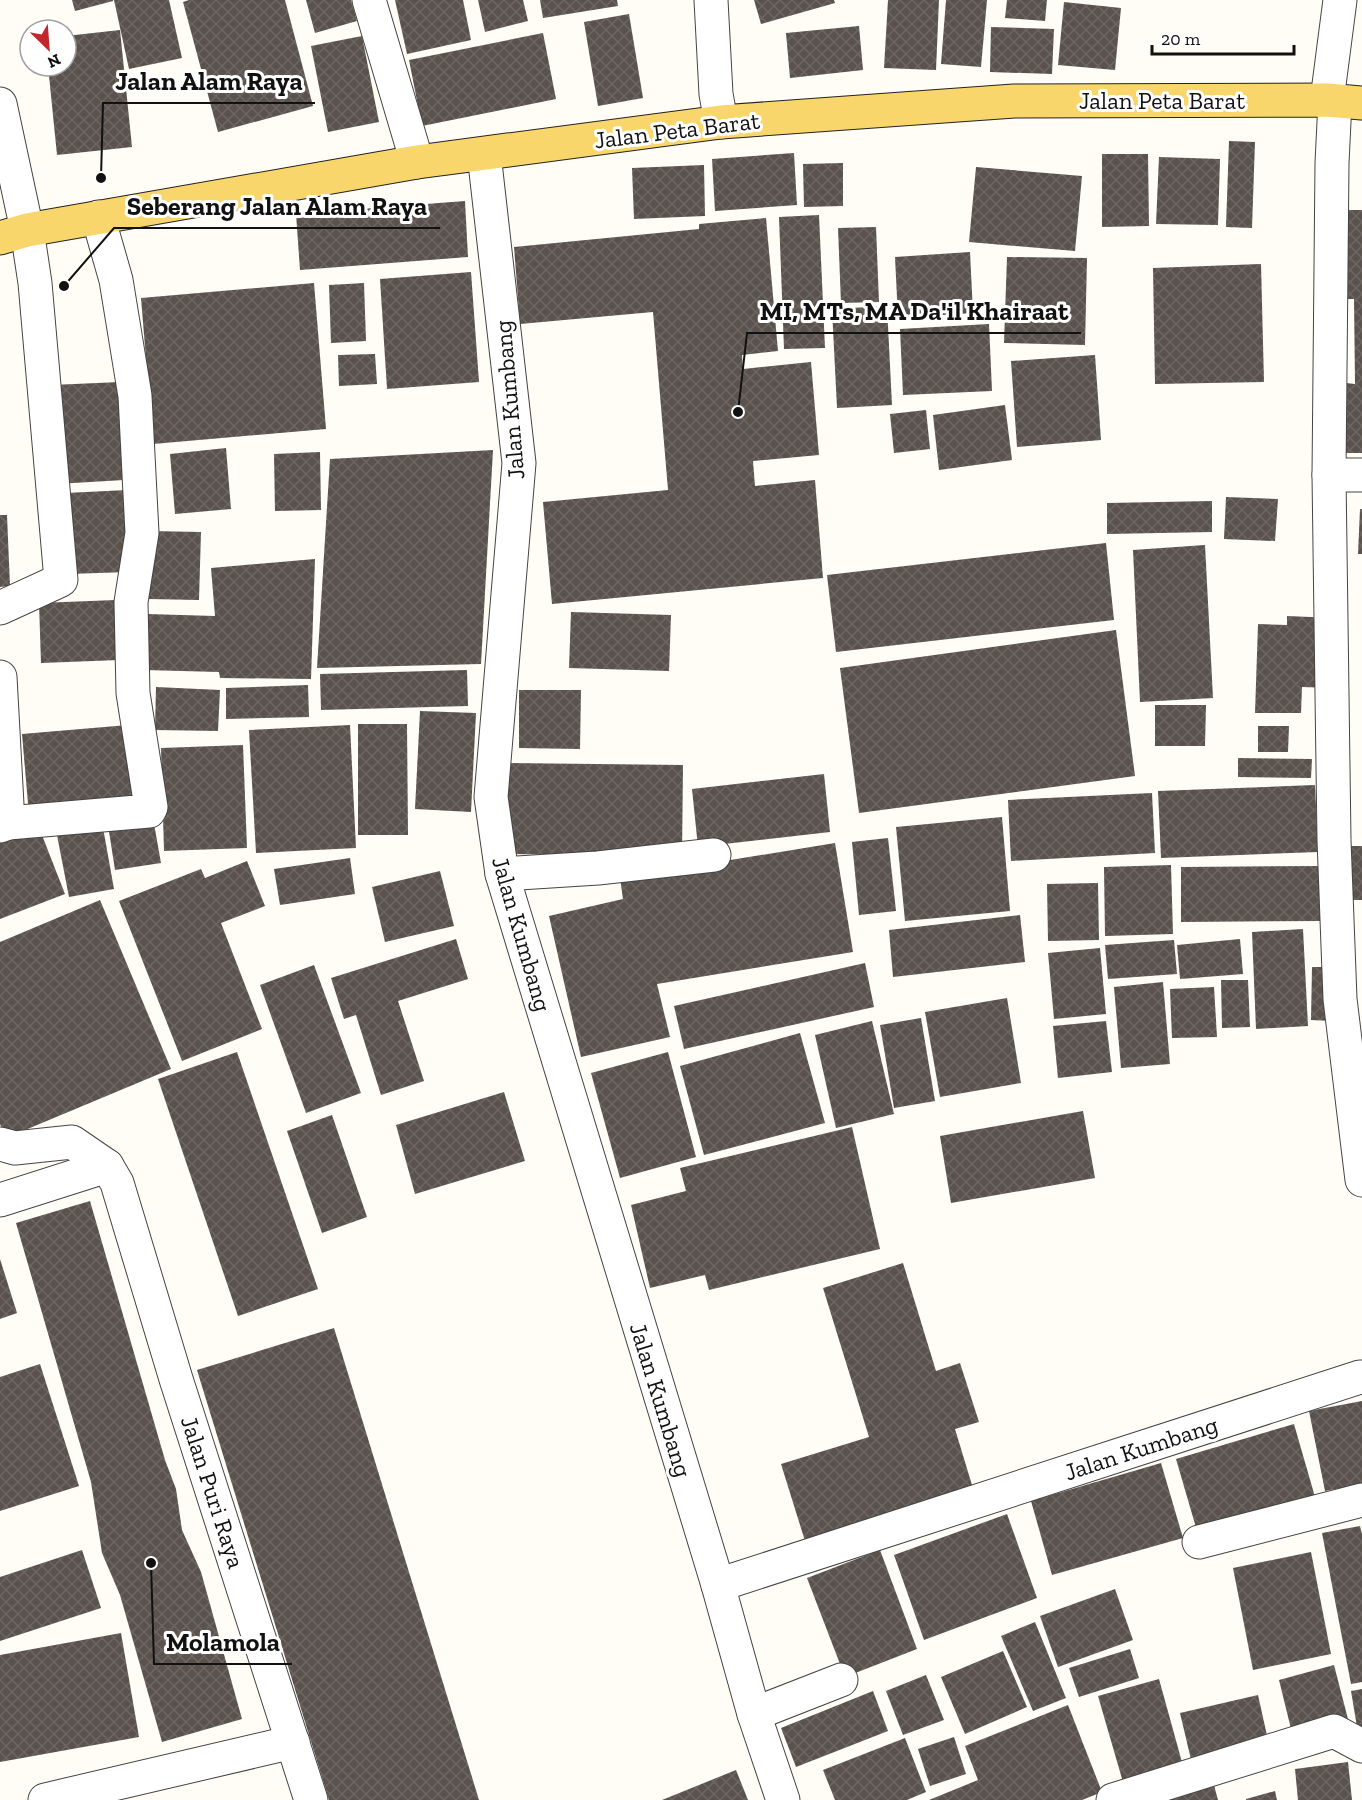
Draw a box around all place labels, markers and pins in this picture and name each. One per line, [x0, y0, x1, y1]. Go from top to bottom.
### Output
callout: Jalan Alam Raya [103, 59, 315, 103]
callout: Seberang Jalan Alam Raya [114, 184, 440, 228]
callout: MI, MTs, MA Da'il Khairaat [747, 289, 1081, 333]
callout: Molamola [154, 1620, 292, 1664]

